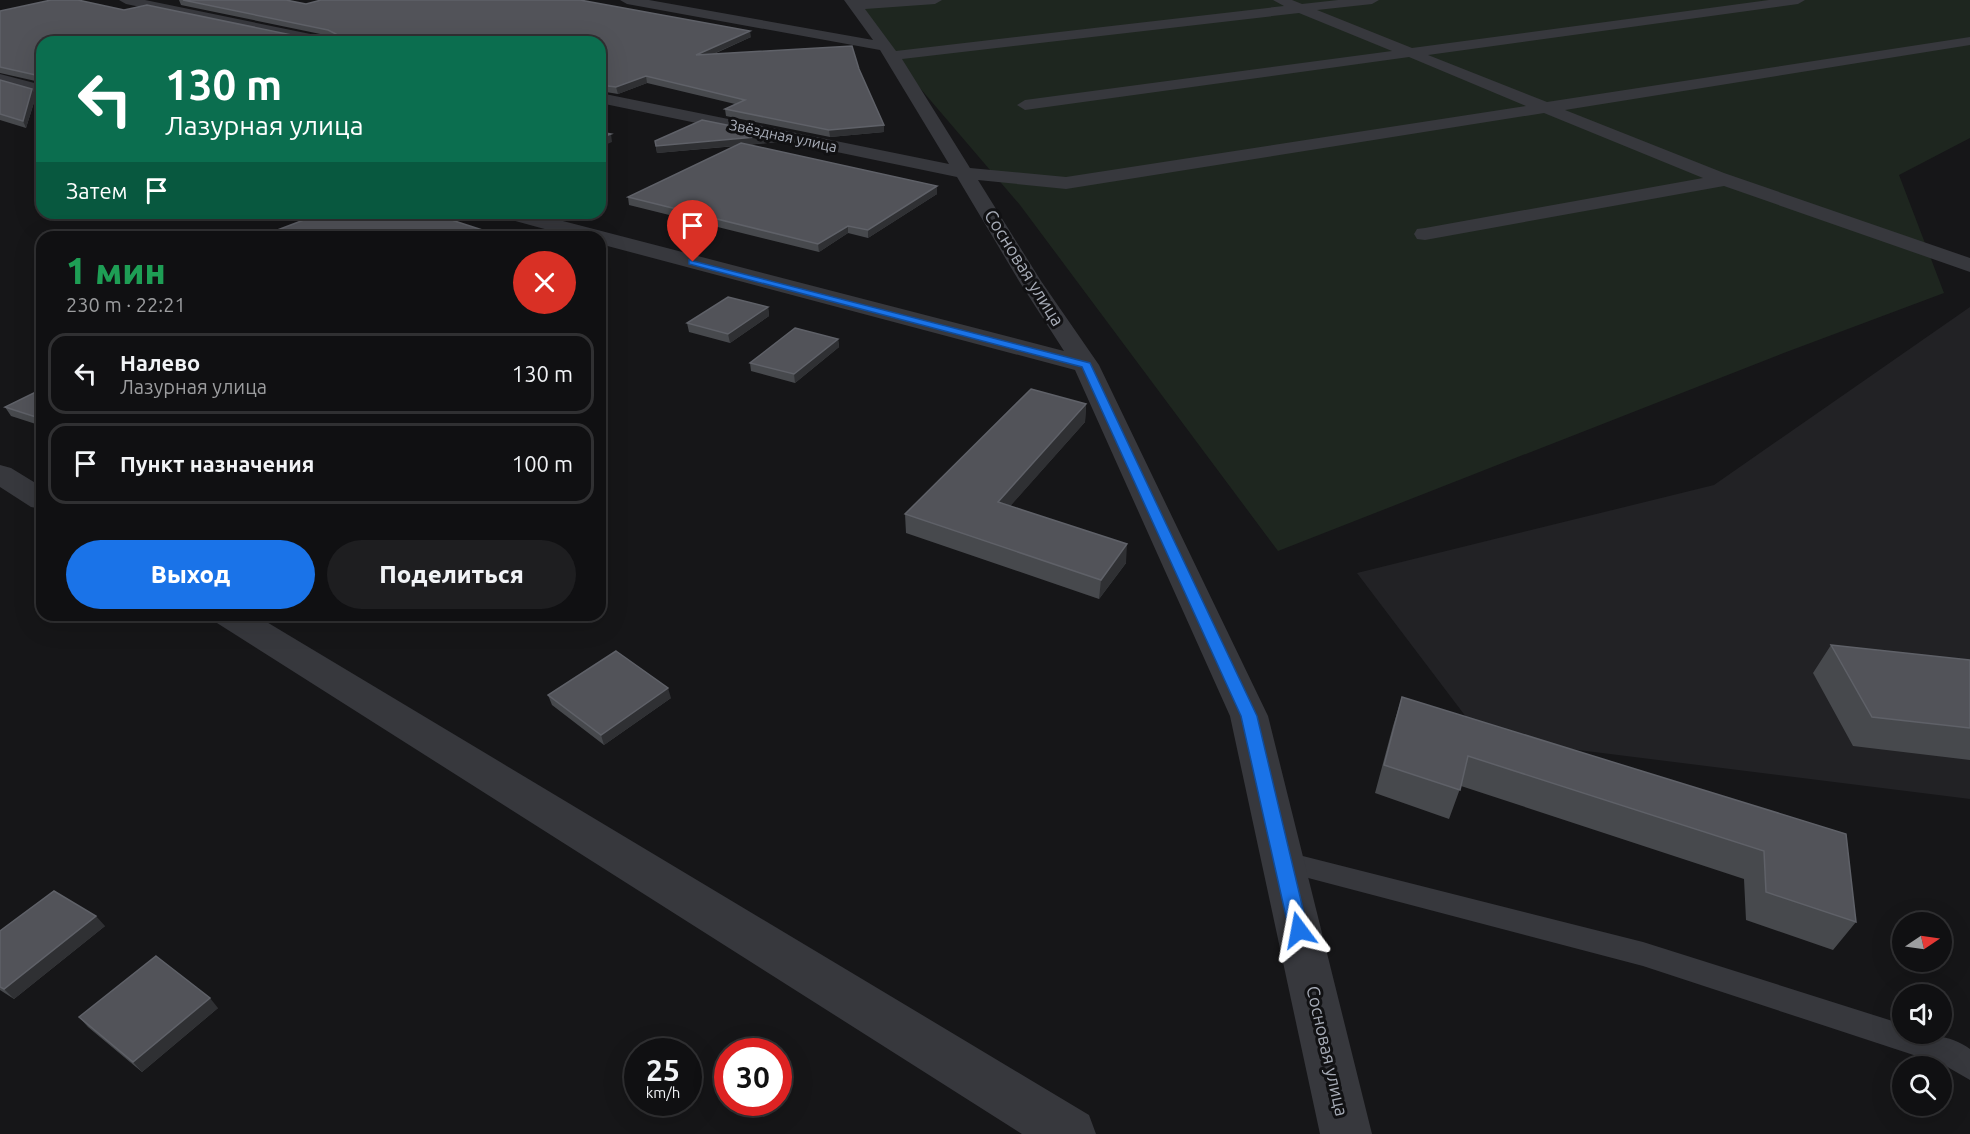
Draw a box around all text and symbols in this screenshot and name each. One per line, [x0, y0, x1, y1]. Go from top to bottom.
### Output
icon: left [66, 60, 144, 138]
text: 130 m [165, 61, 282, 108]
text: Лазурная улица [165, 110, 364, 140]
street label: Звёздная улица [728, 116, 839, 155]
icon: arrive [140, 174, 173, 207]
text: Затем [66, 178, 128, 203]
pin [667, 200, 718, 262]
street label: Сосновая улица [981, 206, 1069, 329]
icon: arrive [676, 209, 709, 242]
text: 1 мин [66, 250, 166, 291]
button: close [513, 251, 576, 314]
text: 230 m · 22:21 [66, 293, 186, 316]
text: Налево [120, 350, 200, 375]
icon: left [69, 357, 102, 390]
text: 130 m [512, 361, 573, 386]
text: Лазурная улица [120, 375, 267, 398]
icon: arrive [69, 447, 102, 480]
text: Пункт назначения [120, 451, 314, 476]
text: 100 m [512, 451, 573, 476]
button: Выход [66, 540, 315, 609]
button: Поделиться [327, 540, 576, 609]
position arrow [1267, 898, 1331, 962]
north arrow [1892, 912, 1952, 972]
map controls [1892, 912, 1952, 1116]
street label: Сосновая улица [1303, 984, 1353, 1118]
button: sound [1892, 984, 1952, 1044]
speed limit sign: 30 [714, 1038, 792, 1116]
text: 25 [646, 1053, 680, 1087]
button: search [1892, 1056, 1952, 1116]
text: km/h [646, 1084, 680, 1101]

